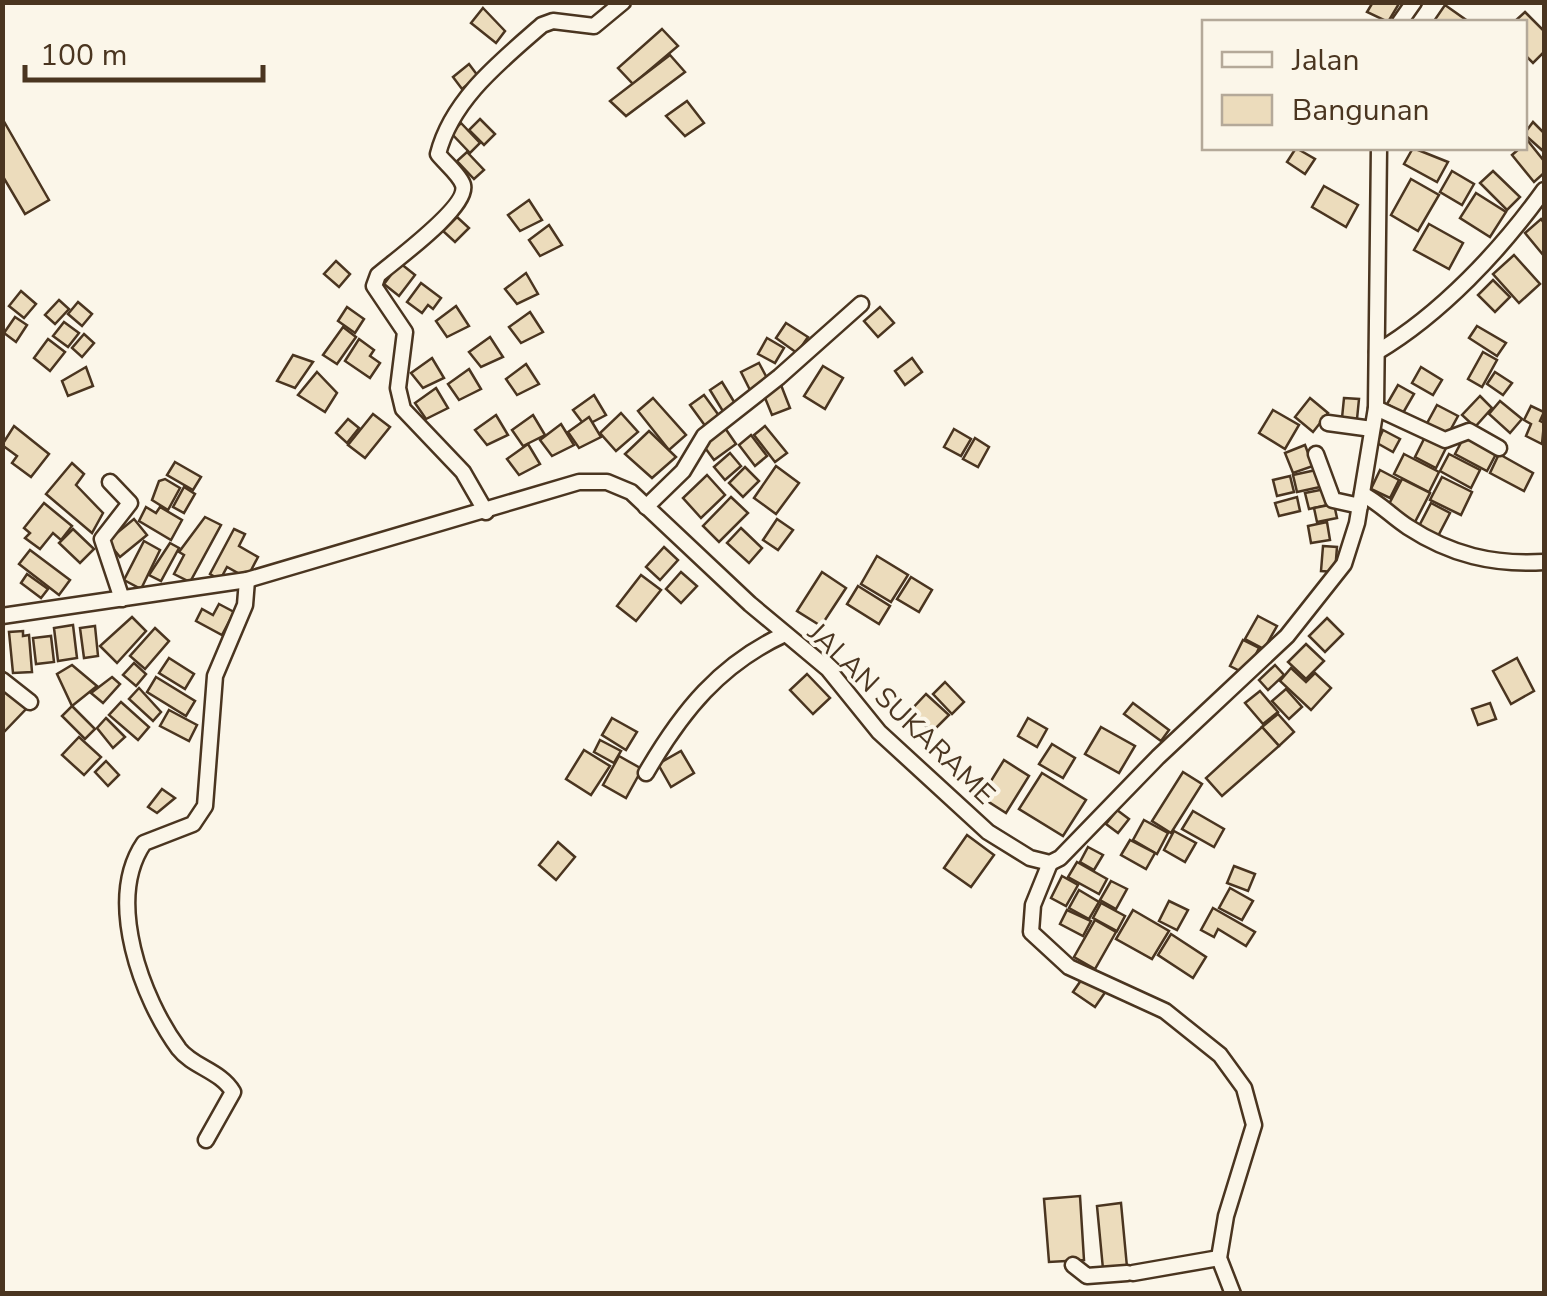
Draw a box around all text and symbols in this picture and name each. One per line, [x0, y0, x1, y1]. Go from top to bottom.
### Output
scale bar [25, 20, 262, 82]
legend [1202, 20, 1527, 150]
text: 100 m [40, 35, 127, 76]
text: Jalan [1291, 40, 1359, 81]
text: Bangunan [1292, 90, 1430, 131]
street label: JALAN SUKARAME [799, 614, 1003, 813]

